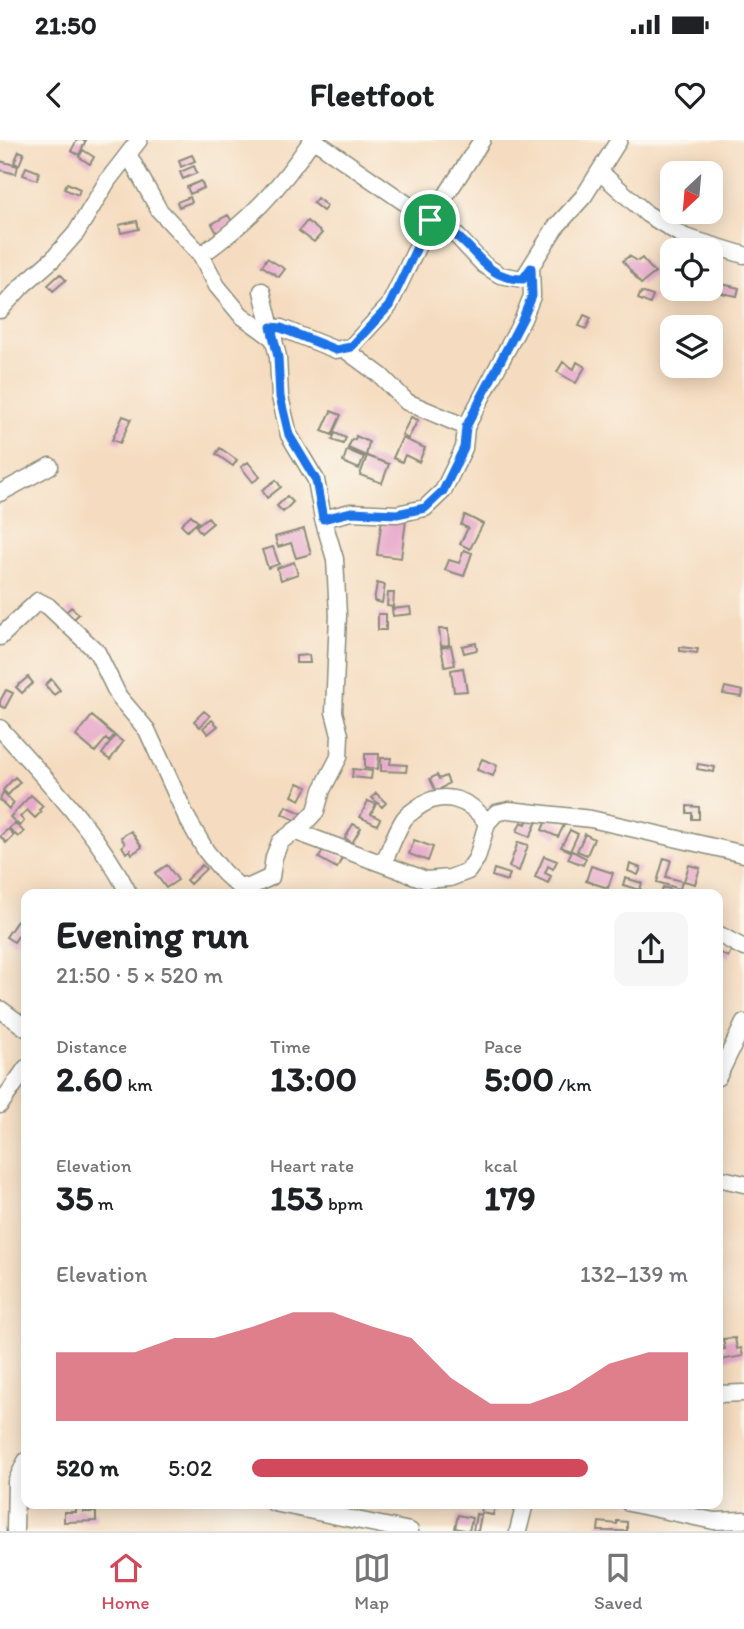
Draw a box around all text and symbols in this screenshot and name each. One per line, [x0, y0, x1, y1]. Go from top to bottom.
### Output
text: 21:50 [35, 9, 97, 41]
icon: back [35, 76, 73, 114]
text: Fleetfoot [310, 76, 434, 114]
icon: heart [671, 76, 709, 114]
north arrow [660, 161, 723, 224]
map controls [660, 161, 723, 378]
pin [400, 190, 460, 250]
icon: arrive [411, 201, 449, 239]
button: locate [660, 238, 723, 301]
button: layers [660, 315, 723, 378]
text: Evening run [56, 912, 249, 958]
button: share [614, 912, 688, 986]
text: 21:50 · 5 × 520 m [56, 961, 223, 989]
text: Distance [56, 1035, 127, 1058]
text: Time [270, 1035, 311, 1058]
text: Pace [484, 1035, 522, 1058]
text: 2.60 [56, 1058, 123, 1100]
text: 13:00 [270, 1058, 357, 1100]
text: 5:00 [484, 1058, 554, 1100]
text: km [123, 1073, 153, 1096]
text: /km [554, 1073, 591, 1096]
text: Elevation [56, 1154, 132, 1177]
text: Heart rate [270, 1154, 354, 1177]
text: kcal [484, 1154, 518, 1177]
text: 35 [56, 1177, 93, 1219]
text: 153 [270, 1177, 324, 1219]
text: 179 [484, 1177, 536, 1219]
text: m [93, 1192, 114, 1215]
text: bpm [324, 1192, 363, 1215]
text: Elevation [56, 1260, 147, 1288]
text: 132–139 m [580, 1260, 688, 1288]
text: 520 m [56, 1454, 119, 1482]
text: 5:02 [168, 1454, 212, 1482]
tab: Home [102, 1549, 149, 1614]
tab: Map [353, 1549, 391, 1614]
tab: Saved [594, 1549, 642, 1614]

